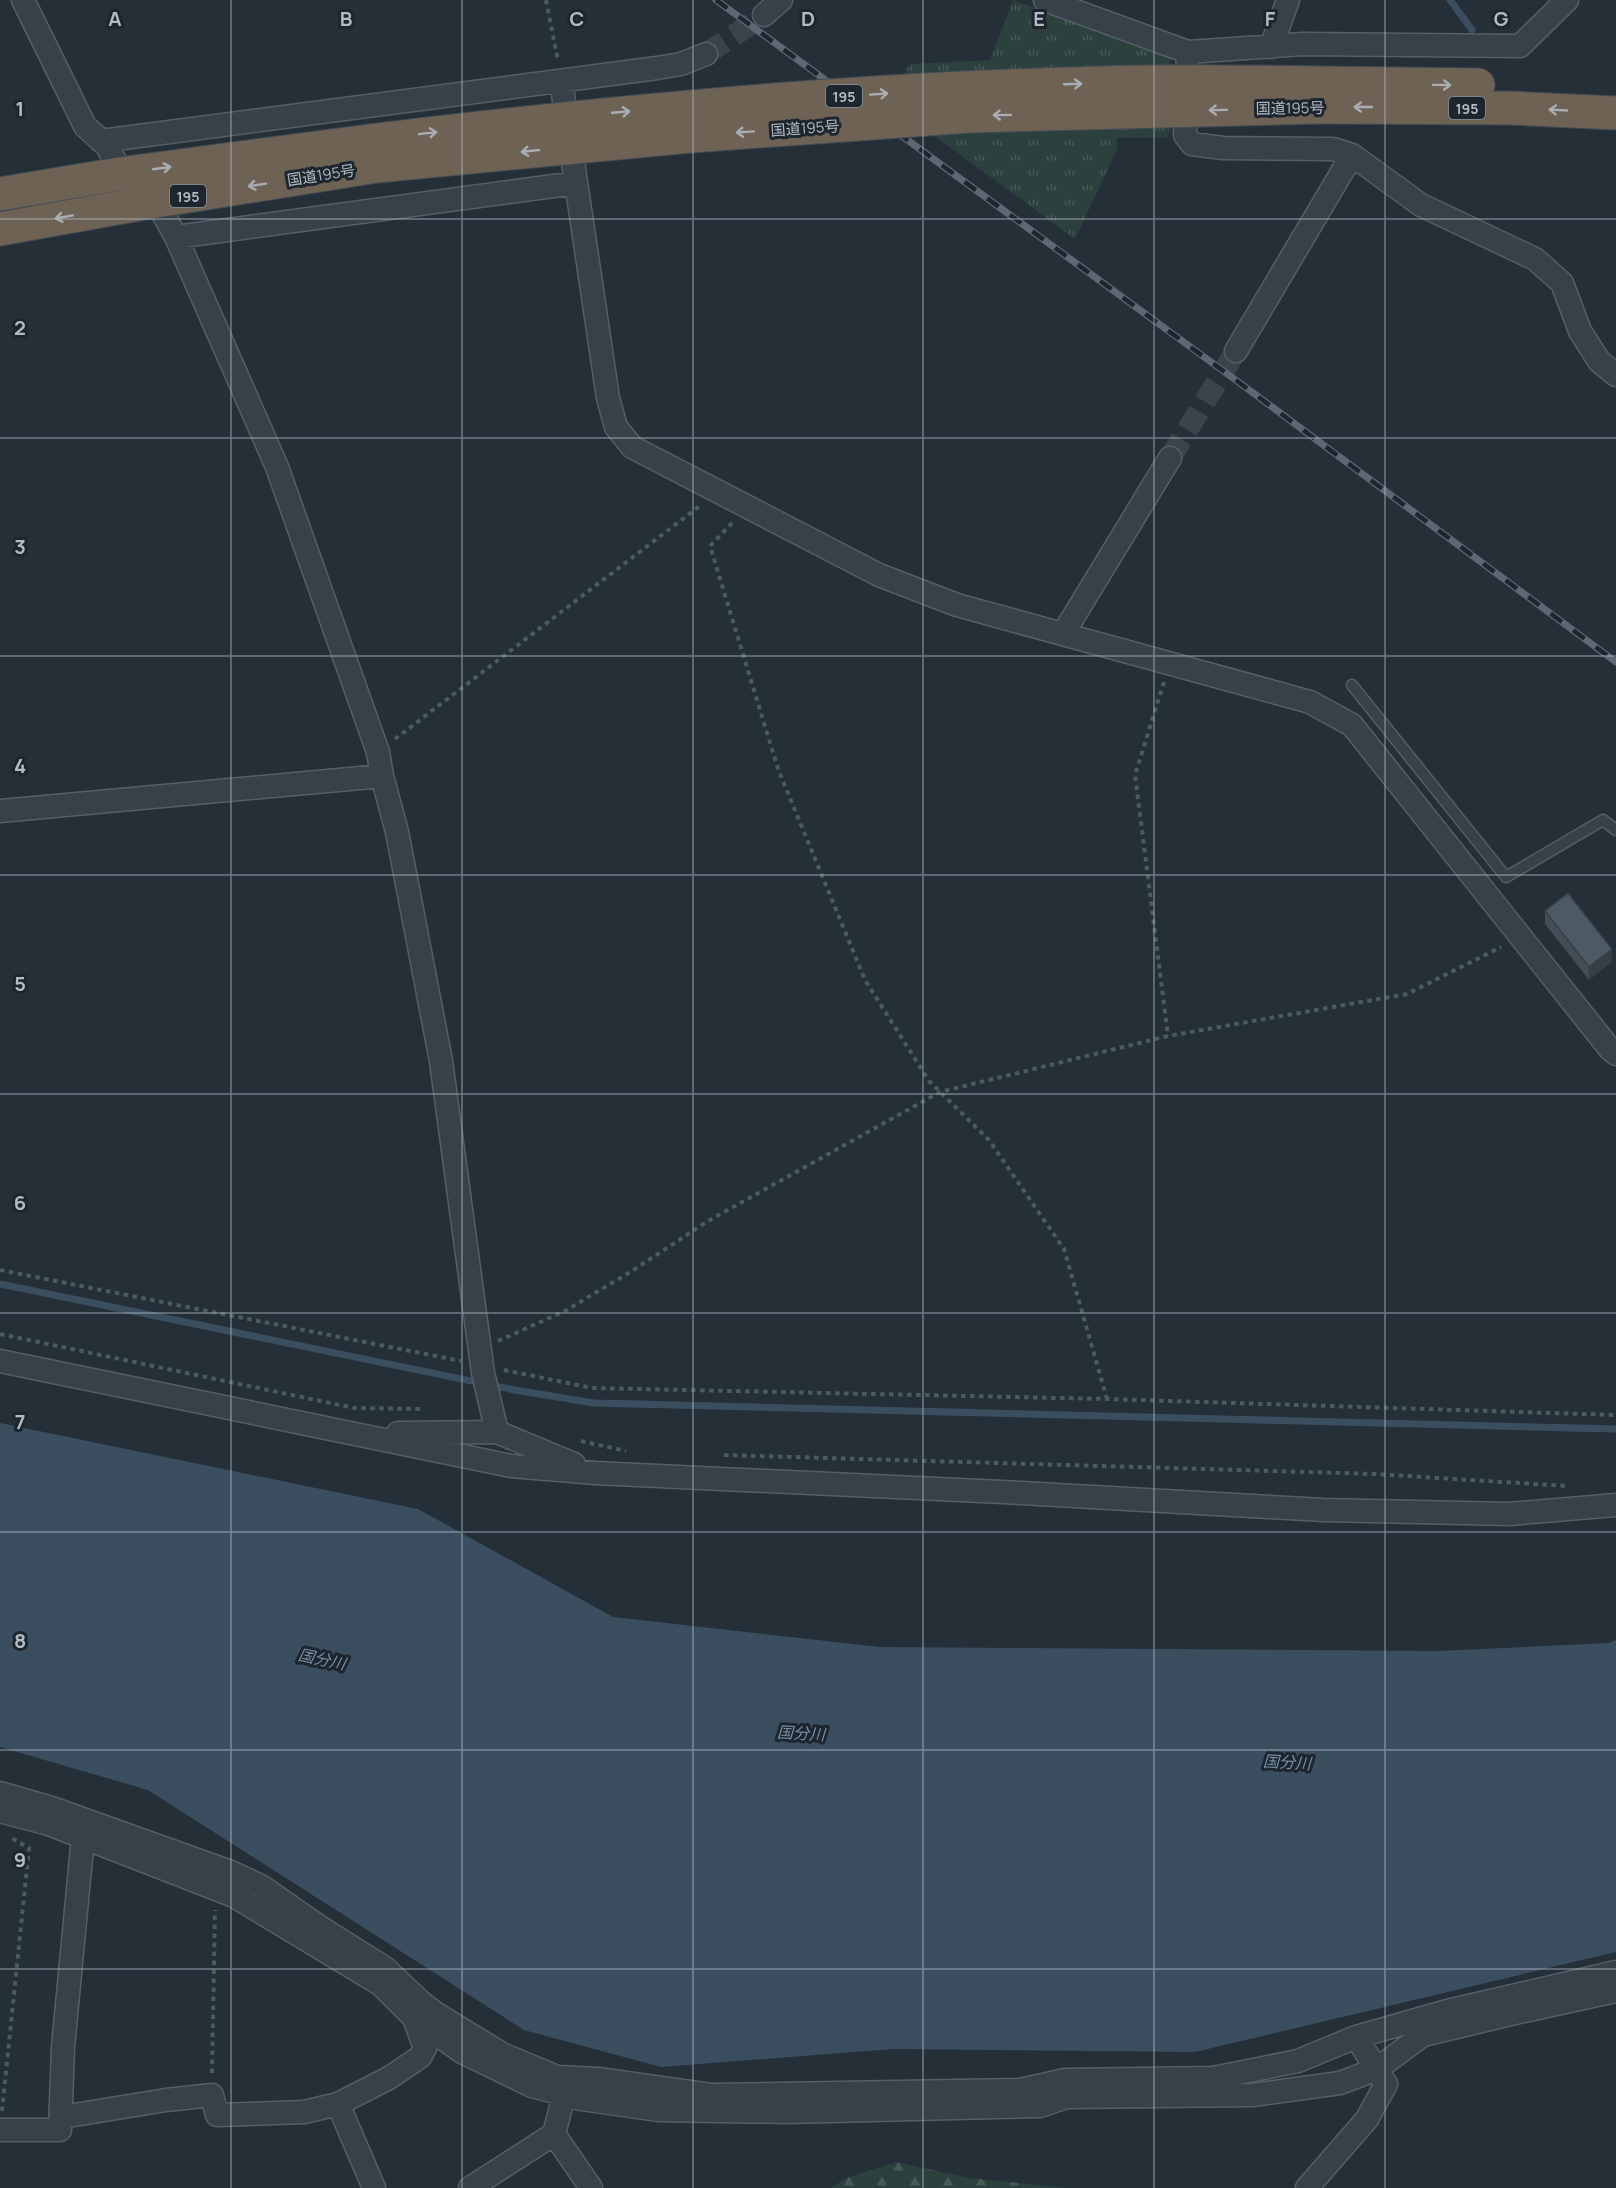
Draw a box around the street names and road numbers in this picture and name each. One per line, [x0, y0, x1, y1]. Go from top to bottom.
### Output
road number: 195 [826, 85, 862, 107]
street label: 国道195号 [1255, 97, 1325, 119]
road number: 195 [1449, 97, 1485, 119]
street label: 国道195号 [770, 115, 840, 141]
street label: 国道195号 [285, 159, 357, 191]
road number: 195 [170, 185, 206, 207]

